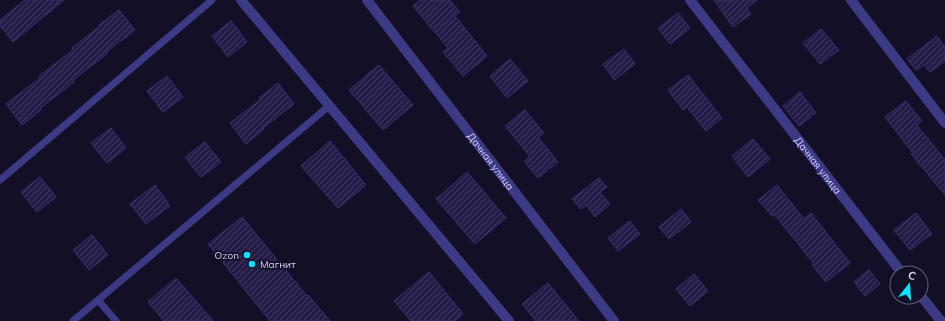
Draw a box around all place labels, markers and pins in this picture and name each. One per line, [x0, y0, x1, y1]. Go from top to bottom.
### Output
place label: Ozon [215, 249, 239, 262]
marker: Ozon [242, 250, 252, 260]
place label: Магнит [260, 258, 296, 271]
marker: Магнит [247, 259, 257, 269]

